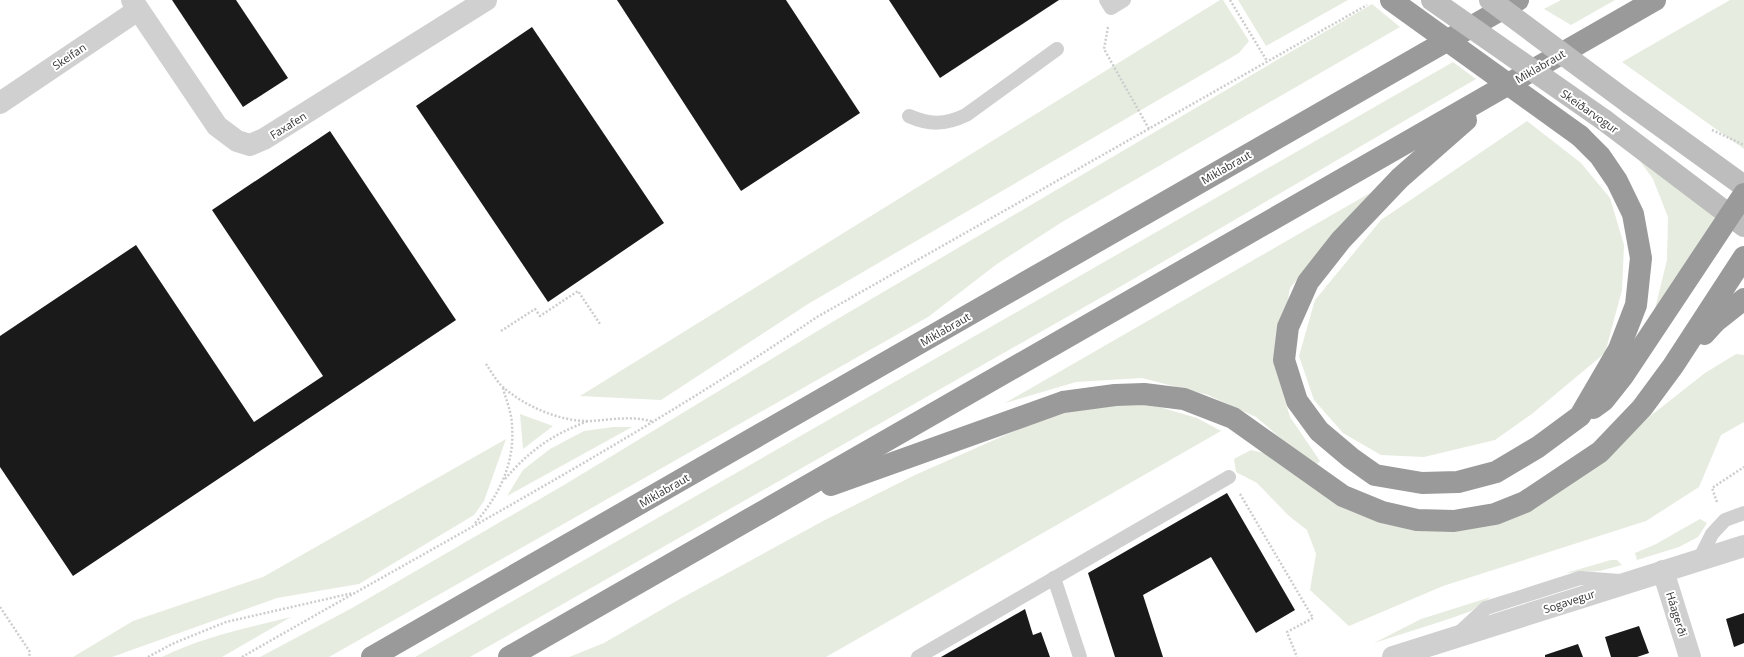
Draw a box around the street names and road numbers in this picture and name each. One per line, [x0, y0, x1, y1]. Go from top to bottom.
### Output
street label: Skeifan [49, 39, 89, 73]
street label: Miklabraut [1512, 46, 1568, 86]
street label: Skeiðarvogur [1558, 86, 1622, 137]
street label: Faxafen [267, 108, 309, 142]
street label: Miklabraut [1198, 147, 1254, 187]
street label: Miklabraut [917, 309, 973, 349]
street label: Miklabraut [636, 470, 692, 510]
street label: Sogavegur [1541, 585, 1597, 616]
street label: Háagerði [1663, 590, 1691, 638]

